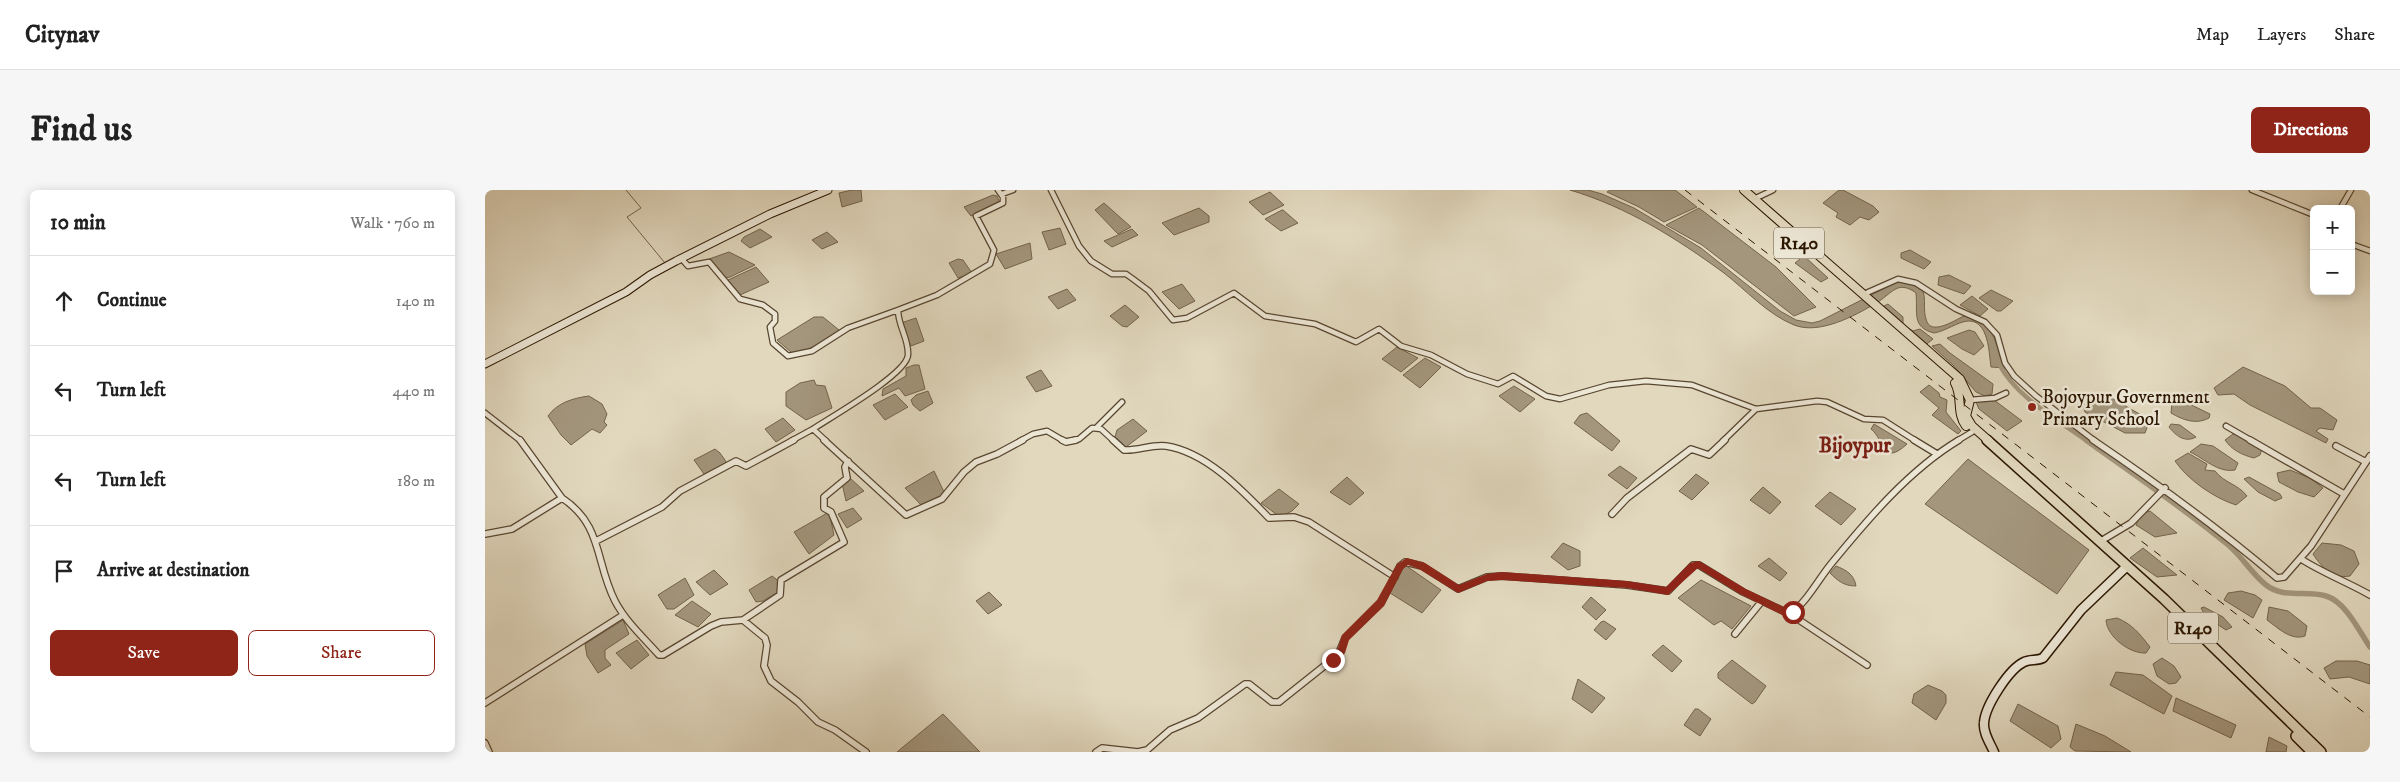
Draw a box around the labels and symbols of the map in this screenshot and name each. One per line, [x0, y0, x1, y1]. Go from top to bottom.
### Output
road number: R140 [1774, 228, 1824, 258]
place label: Bojoypur Government Primary School [2042, 386, 2210, 431]
marker: Bojoypur Government Primary School [2026, 401, 2038, 413]
district label: Bijoypur [1819, 433, 1892, 460]
route start [1782, 601, 1805, 624]
road number: R140 [2168, 612, 2218, 643]
route end [1322, 649, 1345, 672]

